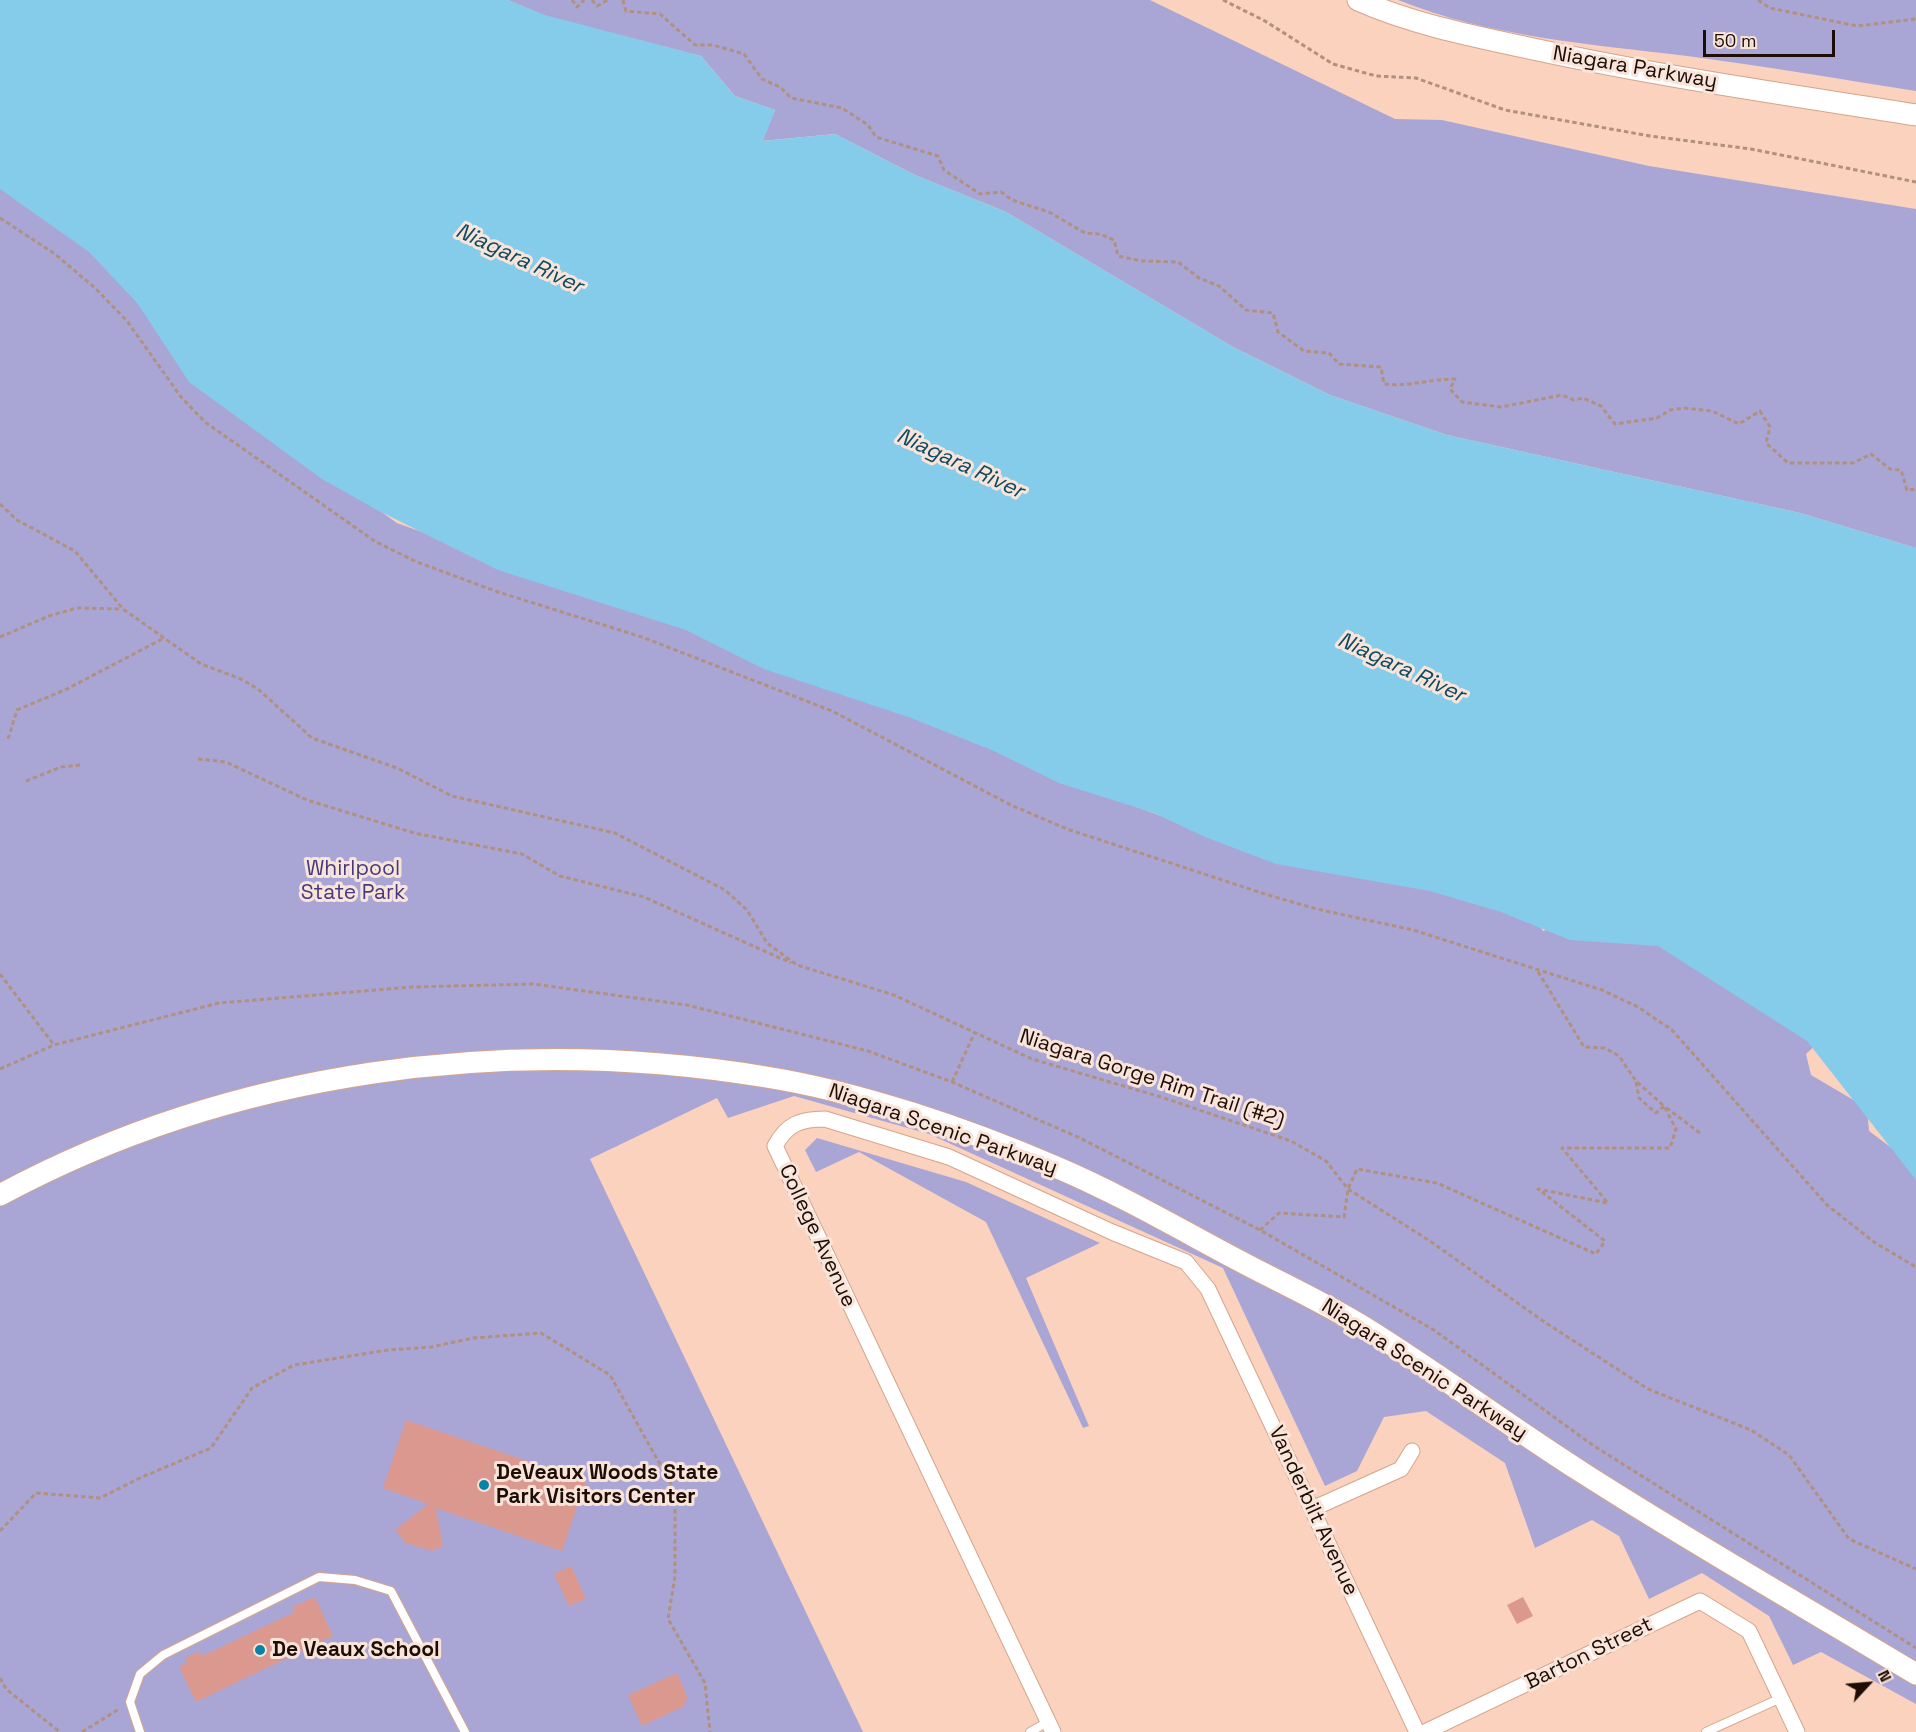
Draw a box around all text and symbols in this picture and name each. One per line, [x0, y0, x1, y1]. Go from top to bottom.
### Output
scale bar [1706, 18, 1838, 56]
text: 50 m [1714, 29, 1756, 52]
street label: Niagara Parkway [1551, 41, 1719, 95]
water label: Niagara River [451, 218, 587, 300]
water label: Niagara River [892, 423, 1028, 505]
water label: Niagara River [1333, 627, 1469, 709]
park label: Whirlpool State Park [301, 856, 405, 906]
street label: Niagara Gorge Rim Trail (#2) [1016, 1024, 1288, 1134]
street label: Niagara Scenic Parkway [825, 1079, 1061, 1181]
street label: College Avenue [773, 1161, 861, 1311]
street label: Niagara Scenic Parkway [1316, 1294, 1532, 1446]
street label: Vanderbilt Avenue [1263, 1422, 1363, 1600]
place label: DeVeaux Woods State Park Visitors Center [496, 1460, 718, 1510]
marker: DeVeaux Woods State Park Visitors Center [477, 1478, 491, 1492]
street label: Barton Street [1521, 1612, 1657, 1696]
place label: De Veaux School [272, 1637, 440, 1663]
marker: De Veaux School [253, 1643, 267, 1657]
north arrow [1838, 1654, 1898, 1714]
text: N [1873, 1666, 1896, 1685]

